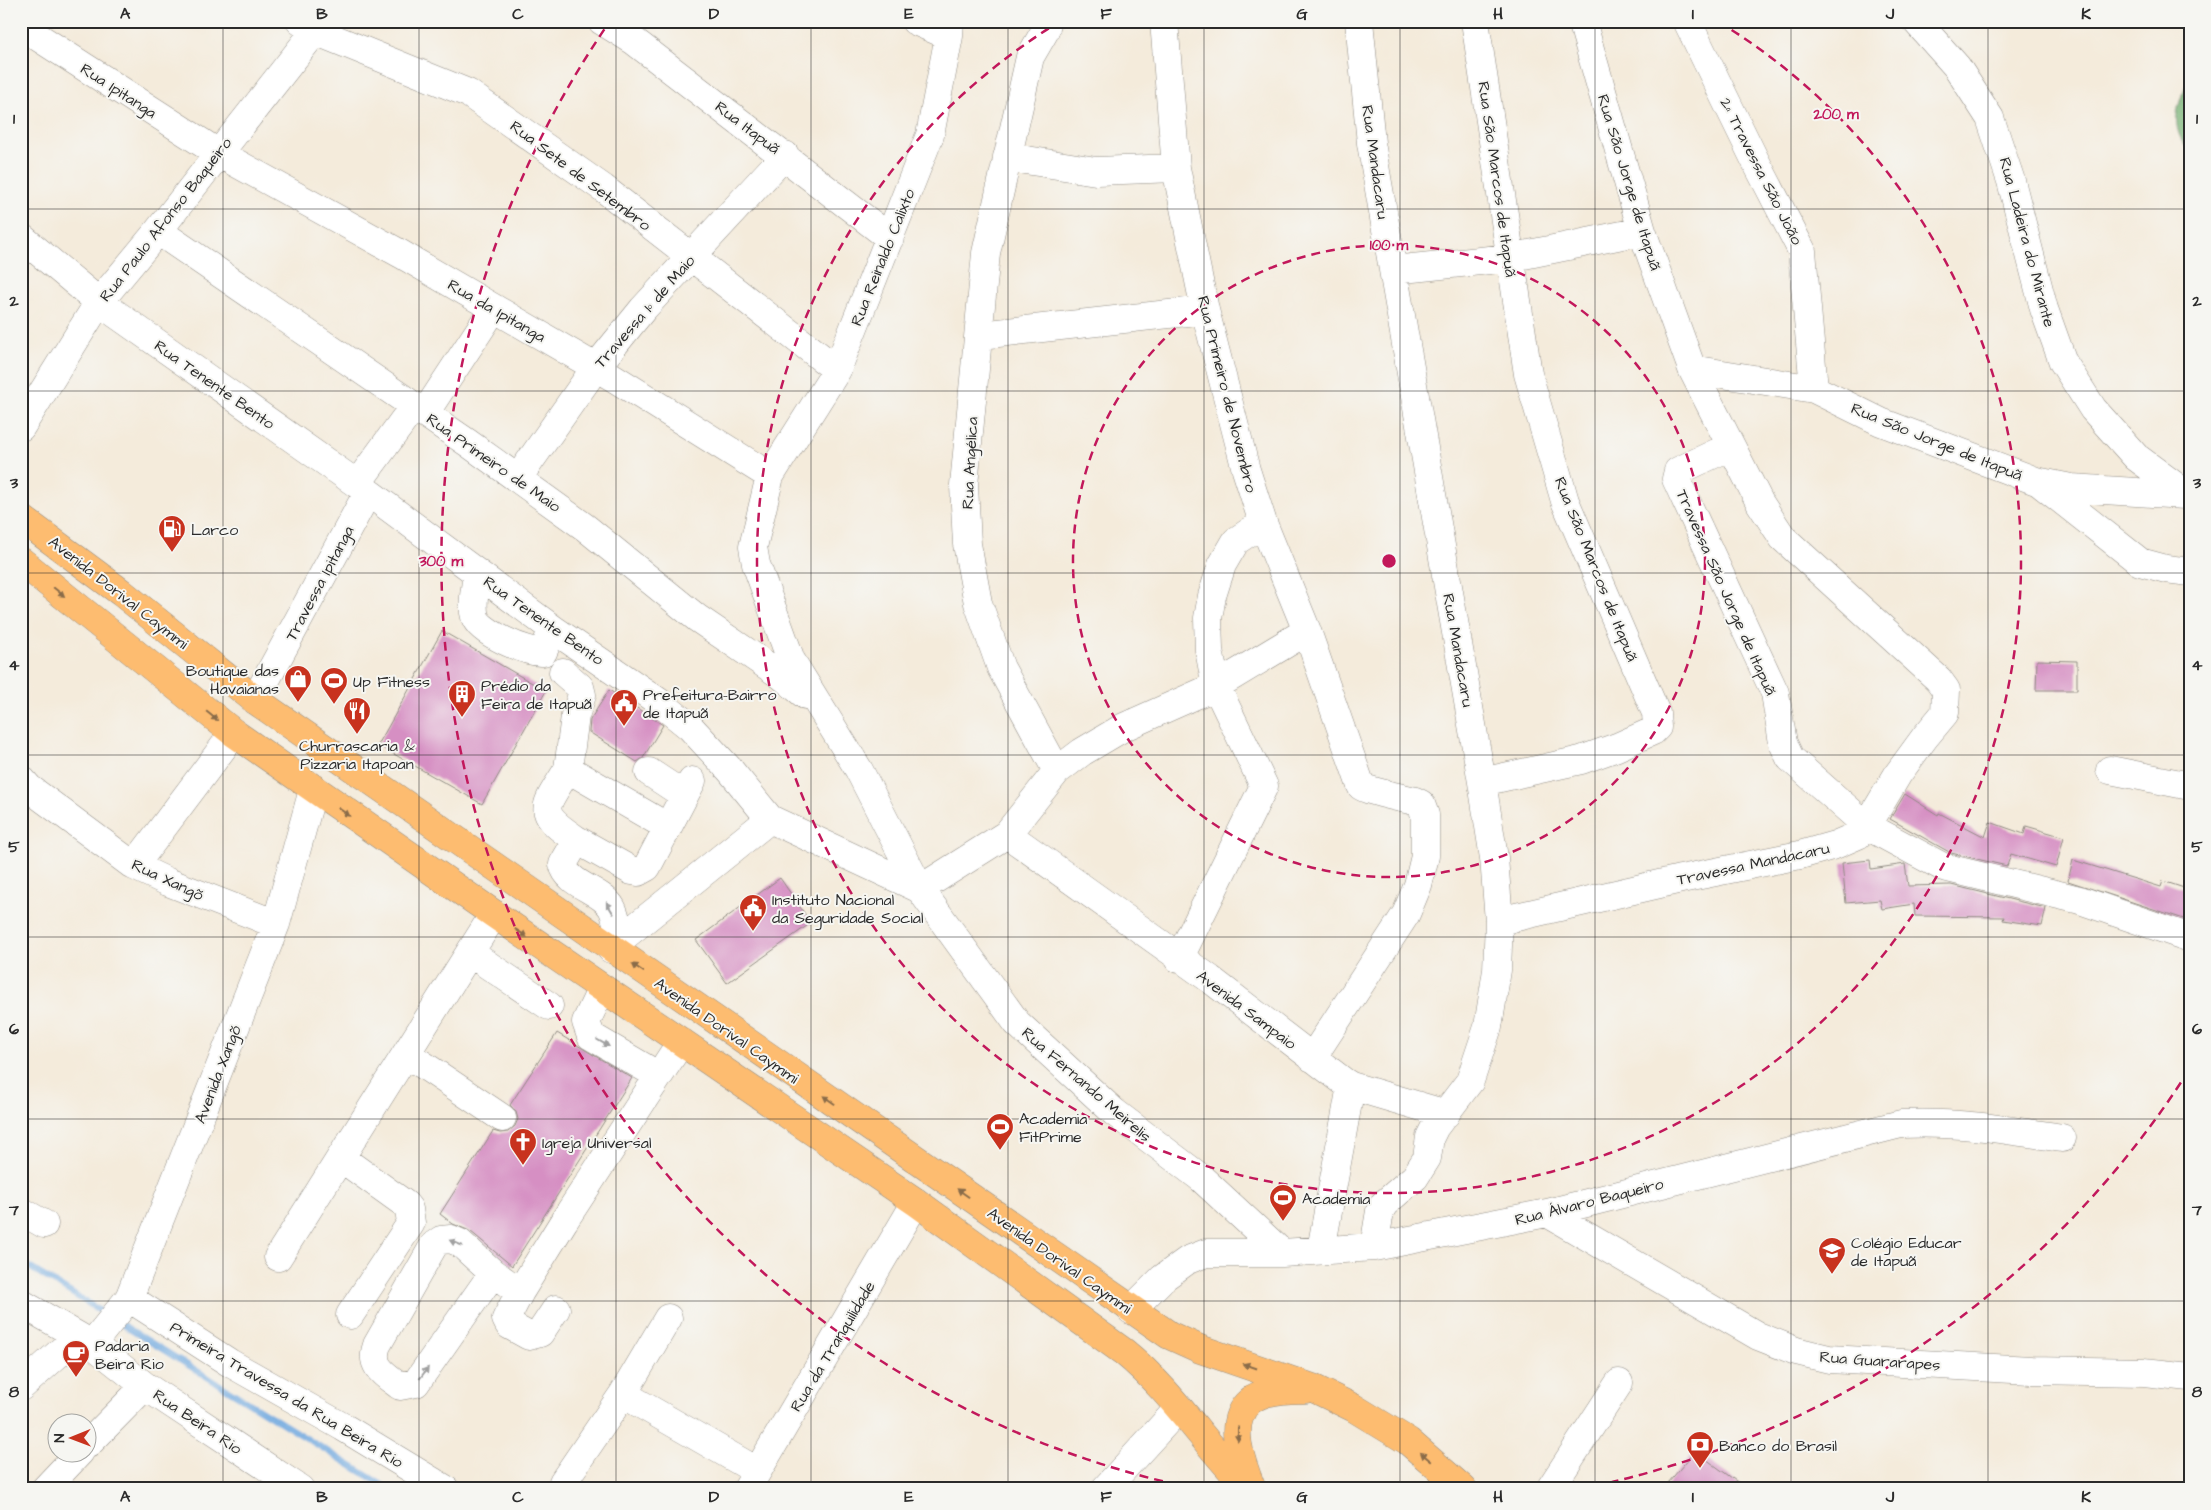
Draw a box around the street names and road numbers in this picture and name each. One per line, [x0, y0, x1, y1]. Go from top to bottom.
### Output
street label: Rua Ipitanga [76, 58, 161, 125]
street label: Rua São Marcos de Itapuã [1472, 80, 1522, 278]
street label: Rua São Jorge de Itapuã [1591, 92, 1666, 273]
street label: 2ª Travessa São João [1714, 94, 1808, 249]
street label: Rua Itapuã [710, 96, 784, 160]
street label: Rua Mandacaru [1356, 104, 1394, 221]
street label: Rua Sete de Setembro [505, 116, 655, 236]
street label: Rua Paulo Afonso Baqueiro [95, 133, 237, 307]
street label: Rua Ladeira do Mirante [1994, 155, 2060, 330]
street label: Rua Reinaldo Calixto [845, 185, 921, 329]
street label: Travessa 1º de Maio [589, 250, 700, 373]
street label: Rua da Ipitanga [443, 274, 549, 349]
street label: Rua Primeiro de Novembro [1192, 294, 1262, 495]
street label: Rua Tenente Bento [150, 335, 279, 435]
street label: Rua São Jorge de Itapuã [1847, 397, 2026, 487]
street label: Rua Primeiro de Maio [422, 408, 565, 518]
street label: Rua Angélica [957, 416, 984, 510]
street label: Rua São Marcos de Itapuã [1549, 474, 1643, 665]
street label: Travessa São Jorge de Itapuã [1670, 486, 1782, 699]
street label: Travessa Ipitanga [280, 522, 360, 645]
street label: Avenida Dorival Caymmi [43, 531, 193, 656]
street label: Rua Tenente Bento [479, 571, 608, 671]
street label: Rua Mandacaru [1437, 592, 1479, 709]
street label: Travessa Mandacaru [1675, 837, 1832, 891]
street label: Rua Xangõ [128, 854, 207, 907]
street label: Avenida Sampaio [1192, 965, 1301, 1055]
street label: Avenida Dorival Caymmi [649, 972, 804, 1090]
street label: Avenida Xangõ [189, 1022, 248, 1127]
street label: Rua Fernando Meirelis [1017, 1022, 1156, 1147]
street label: Rua Álvaro Baqueiro [1513, 1173, 1666, 1231]
street label: Avenida Dorival Caymmi [982, 1202, 1137, 1320]
street label: Rua da Tranquilidade [785, 1277, 881, 1416]
street label: Primeira Travessa da Rua Beira Rio [167, 1317, 407, 1471]
street label: Rua Guararapes [1819, 1346, 1941, 1376]
street label: Rua Beira Rio [150, 1384, 246, 1458]

